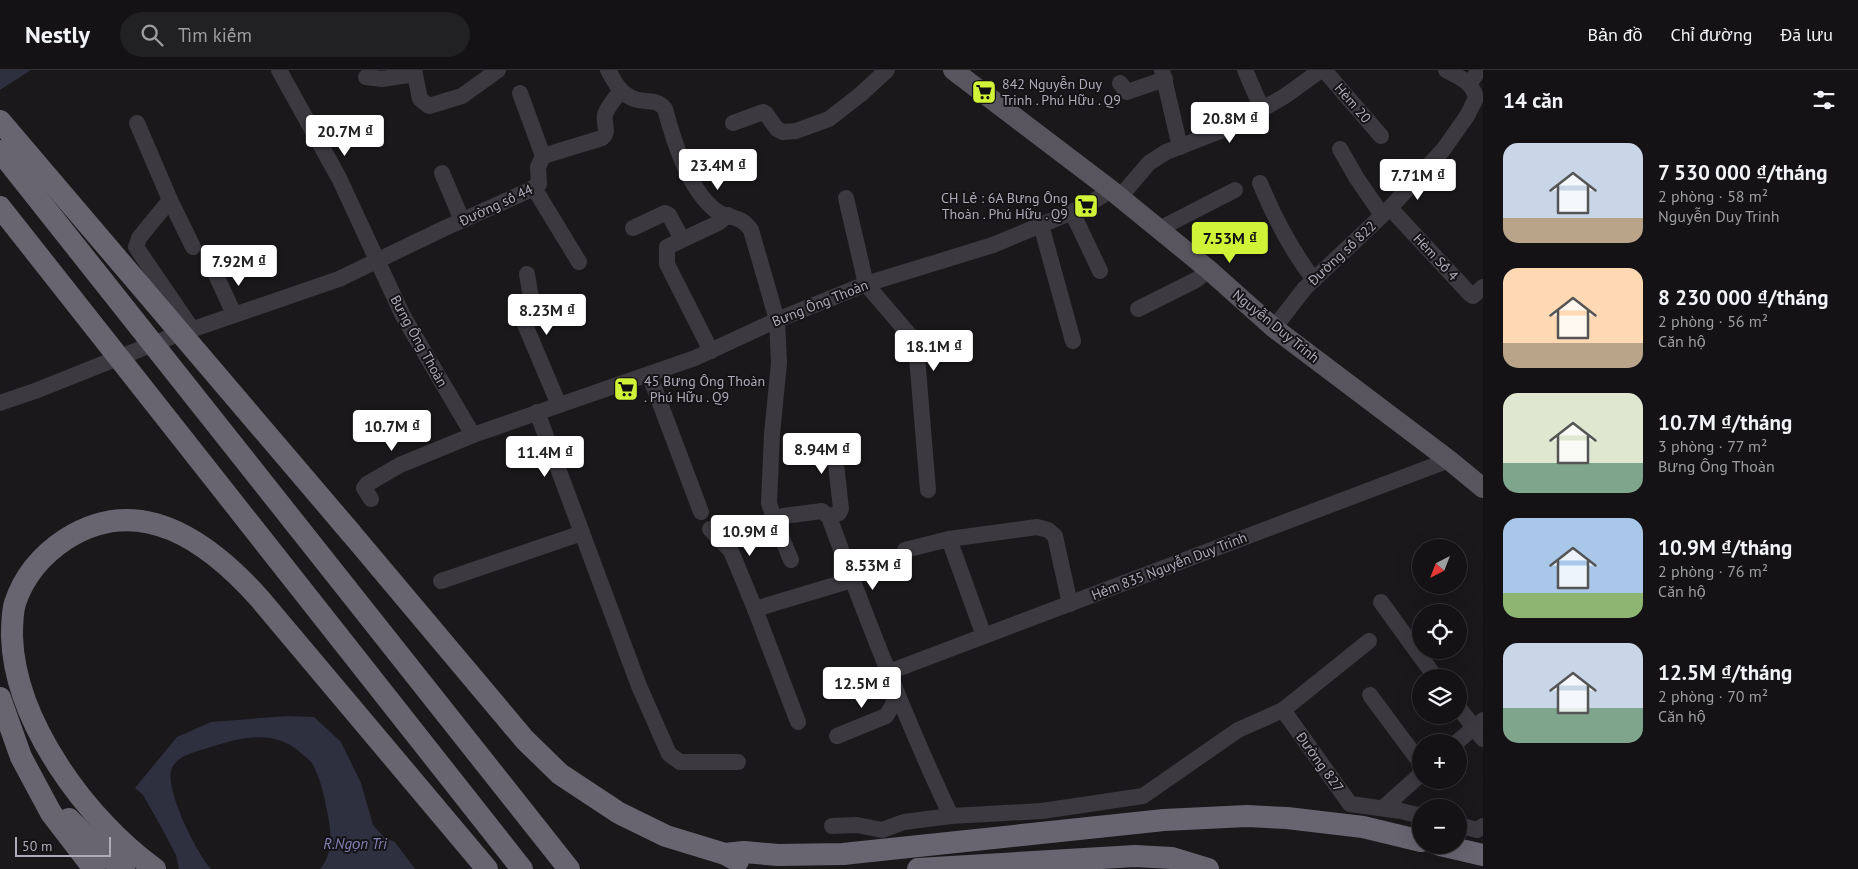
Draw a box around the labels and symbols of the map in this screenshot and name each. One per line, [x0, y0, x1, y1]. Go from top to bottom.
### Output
place label: 842 Nguyễn Duy Trinh . Phú Hữu . Q9 [1002, 75, 1121, 109]
supermarket icon: 842 Nguyễn Duy Trinh . Phú Hữu . Q9 [971, 79, 997, 105]
street label: Hèm 20 [1331, 79, 1375, 127]
pin: 20.8M ₫ [1184, 102, 1276, 144]
pin: 20.7M ₫ [299, 114, 391, 157]
pin: 23.4M ₫ [672, 148, 764, 191]
pin: 7.71M ₫ [1372, 158, 1464, 201]
street label: Đường số 44 [455, 180, 536, 230]
place label: CH Lẻ : 6A Bưng Ông Thoàn . Phú Hữu . Q9 [941, 189, 1068, 223]
supermarket icon: CH Lẻ : 6A Bưng Ông Thoàn . Phú Hữu . Q9 [1073, 193, 1099, 219]
street label: Đường số 822 [1303, 217, 1380, 290]
pin: 7.53M ₫ [1184, 222, 1276, 264]
street label: Hèm Số 4 [1410, 230, 1463, 285]
pin: 7.92M ₫ [193, 244, 285, 287]
street label: Bưng Ông Thoàn [769, 276, 871, 330]
street label: Nguyễn Duy Trinh [1229, 286, 1323, 366]
street label: Bưng Ông Thoàn [386, 292, 452, 390]
pin: 8.23M ₫ [501, 294, 593, 336]
pin: 18.1M ₫ [888, 330, 980, 372]
place label: 45 Bưng Ông Thoàn . Phú Hữu . Q9 [644, 372, 765, 406]
supermarket icon: 45 Bưng Ông Thoàn . Phú Hữu . Q9 [613, 376, 639, 402]
pin: 10.7M ₫ [346, 410, 438, 452]
pin: 8.94M ₫ [776, 432, 868, 475]
pin: 11.4M ₫ [499, 436, 591, 478]
pin: 10.9M ₫ [704, 514, 796, 557]
street label: Hẻm 835 Nguyễn Duy Trinh [1089, 528, 1249, 604]
north arrow [1412, 539, 1468, 594]
pin: 8.53M ₫ [827, 548, 919, 591]
pin: 12.5M ₫ [816, 666, 908, 709]
street label: Đường 827 [1292, 728, 1348, 795]
scale bar [15, 834, 111, 857]
water label: R.Ngọn Tri [323, 834, 388, 853]

